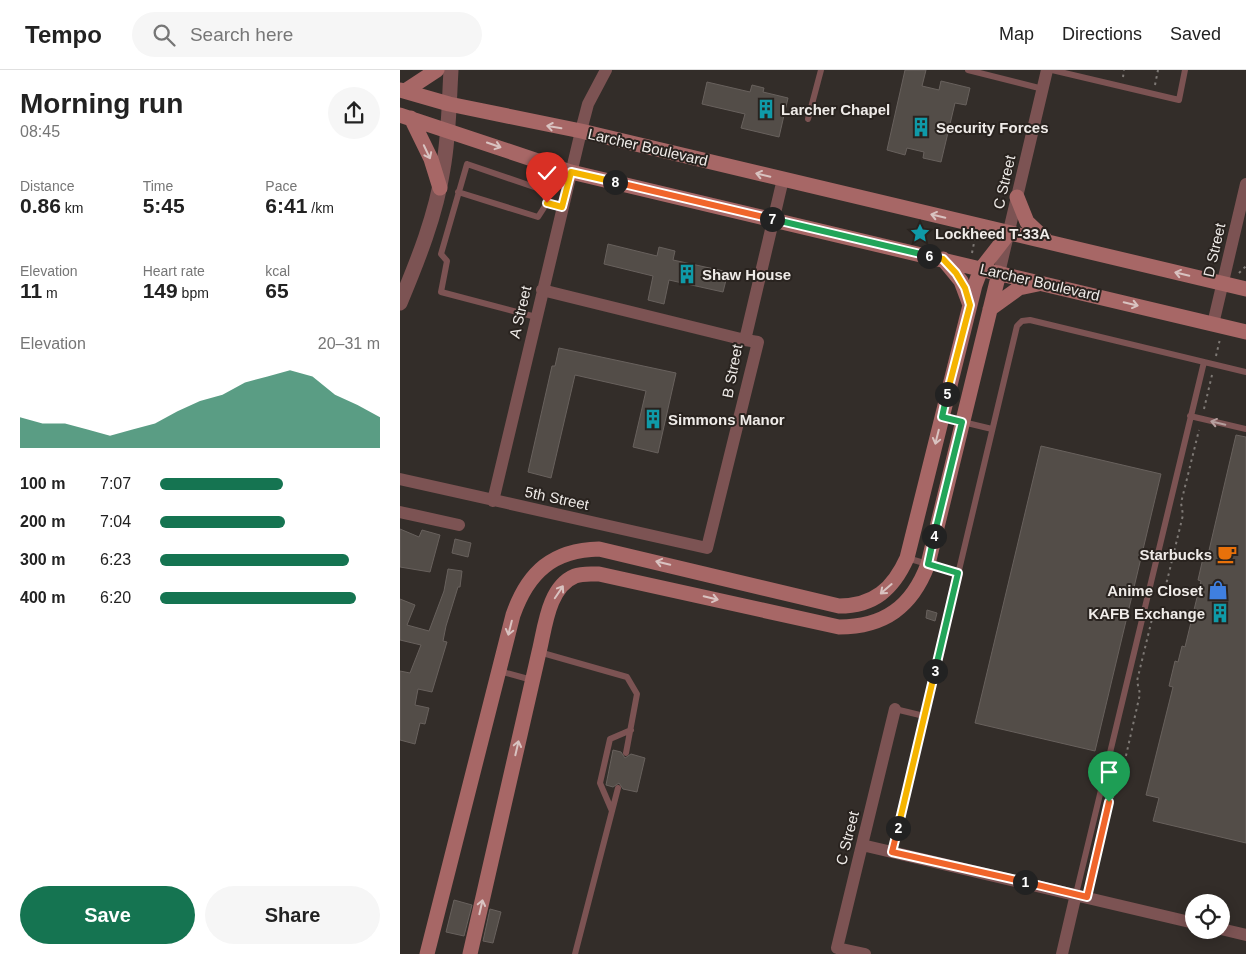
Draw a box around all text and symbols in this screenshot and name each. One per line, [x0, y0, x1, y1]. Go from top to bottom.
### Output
search box [132, 12, 482, 57]
text: Tempo [25, 21, 102, 48]
icon: search [150, 21, 178, 49]
text: Search here [190, 24, 293, 45]
text: Map [999, 24, 1034, 44]
text: Directions [1062, 24, 1142, 44]
text: Saved [1170, 24, 1221, 44]
button: share [328, 87, 380, 139]
text: Morning run [20, 88, 183, 119]
building icon: Larcher Chapel [755, 98, 777, 120]
place label: Larcher Chapel [781, 101, 890, 118]
building icon: Security Forces [910, 116, 932, 138]
place label: Security Forces [936, 119, 1049, 136]
one-way arrow [546, 121, 562, 131]
text: 08:45 [20, 123, 60, 140]
street label: Larcher Boulevard [586, 125, 710, 169]
one-way arrow [486, 141, 501, 150]
one-way arrow [423, 144, 432, 159]
pin [526, 152, 568, 203]
street label: C Street [990, 152, 1019, 211]
icon: check [533, 159, 561, 187]
pin: 8 [602, 170, 628, 194]
one-way arrow [756, 170, 772, 179]
text: 8 [612, 174, 619, 190]
text: Distance [20, 178, 74, 194]
text: Time [143, 178, 173, 194]
text: Pace [265, 178, 297, 194]
text: 0.86 [20, 194, 61, 217]
text: 5:45 [143, 194, 185, 217]
text: 6:41 [265, 194, 307, 217]
text: km [61, 200, 83, 216]
text: /km [307, 200, 334, 216]
pin: 7 [760, 206, 784, 232]
text: 7 [769, 211, 776, 227]
one-way arrow [931, 211, 947, 220]
street label: D Street [1200, 220, 1229, 279]
place icon: Lockheed T-33A [909, 222, 931, 244]
place label: Lockheed T-33A [935, 225, 1050, 242]
pin: 6 [916, 244, 942, 268]
text: 6 [926, 248, 933, 264]
street label: Larcher Boulevard [978, 260, 1102, 304]
text: Elevation [20, 263, 78, 279]
text: Heart rate [143, 263, 205, 279]
text: kcal [265, 263, 290, 279]
building icon: Shaw House [676, 263, 698, 285]
place label: Shaw House [702, 266, 791, 283]
one-way arrow [1174, 269, 1190, 278]
text: 11 [20, 279, 42, 302]
text: 149 [143, 279, 178, 302]
text: 65 [265, 279, 289, 302]
street label: A Street [506, 283, 534, 340]
text: m [42, 285, 58, 301]
text: bpm [178, 285, 209, 301]
one-way arrow [1123, 300, 1139, 309]
text: Elevation [20, 335, 86, 352]
text: 20–31 m [318, 335, 380, 352]
street label: B Street [718, 342, 746, 399]
pin: 5 [934, 382, 960, 406]
text: 5 [944, 386, 951, 402]
building icon: Simmons Manor [642, 408, 664, 430]
place label: Simmons Manor [668, 411, 785, 428]
one-way arrow [1211, 418, 1227, 427]
one-way arrow [932, 429, 941, 445]
text: 100 m [20, 475, 65, 492]
text: 7:07 [100, 475, 131, 492]
street label: 5th Street [523, 483, 591, 513]
text: 200 m [20, 513, 65, 530]
text: 7:04 [100, 513, 131, 530]
pin: 4 [922, 524, 946, 548]
text: 4 [931, 528, 938, 544]
cafe icon: Starbucks [1216, 543, 1238, 565]
place label: Starbucks [1139, 546, 1212, 563]
text: 300 m [20, 551, 65, 568]
text: 6:23 [100, 551, 131, 568]
one-way arrow [656, 558, 672, 567]
shop icon: Anime Closet [1207, 579, 1229, 601]
place label: Anime Closet [1107, 582, 1203, 599]
one-way arrow [880, 584, 893, 595]
one-way arrow [554, 585, 564, 599]
text: 400 m [20, 589, 65, 606]
text: 6:20 [100, 589, 131, 606]
one-way arrow [703, 594, 719, 603]
building icon: KAFB Exchange [1209, 602, 1231, 624]
place label: KAFB Exchange [1088, 605, 1205, 622]
one-way arrow [505, 620, 514, 636]
pin: 3 [922, 658, 948, 684]
text: 3 [932, 663, 939, 679]
one-way arrow [513, 741, 522, 757]
pin [1088, 751, 1130, 802]
icon: arrive [1095, 758, 1123, 786]
street label: C Street [832, 808, 862, 867]
pin: 2 [886, 816, 910, 840]
text: 2 [895, 820, 902, 836]
pin: 1 [1012, 870, 1038, 894]
text: 1 [1022, 874, 1029, 890]
button: Save [20, 886, 195, 944]
button: Share [205, 886, 380, 944]
map controls [1185, 894, 1230, 939]
button: locate [1185, 894, 1230, 939]
one-way arrow [477, 899, 486, 915]

